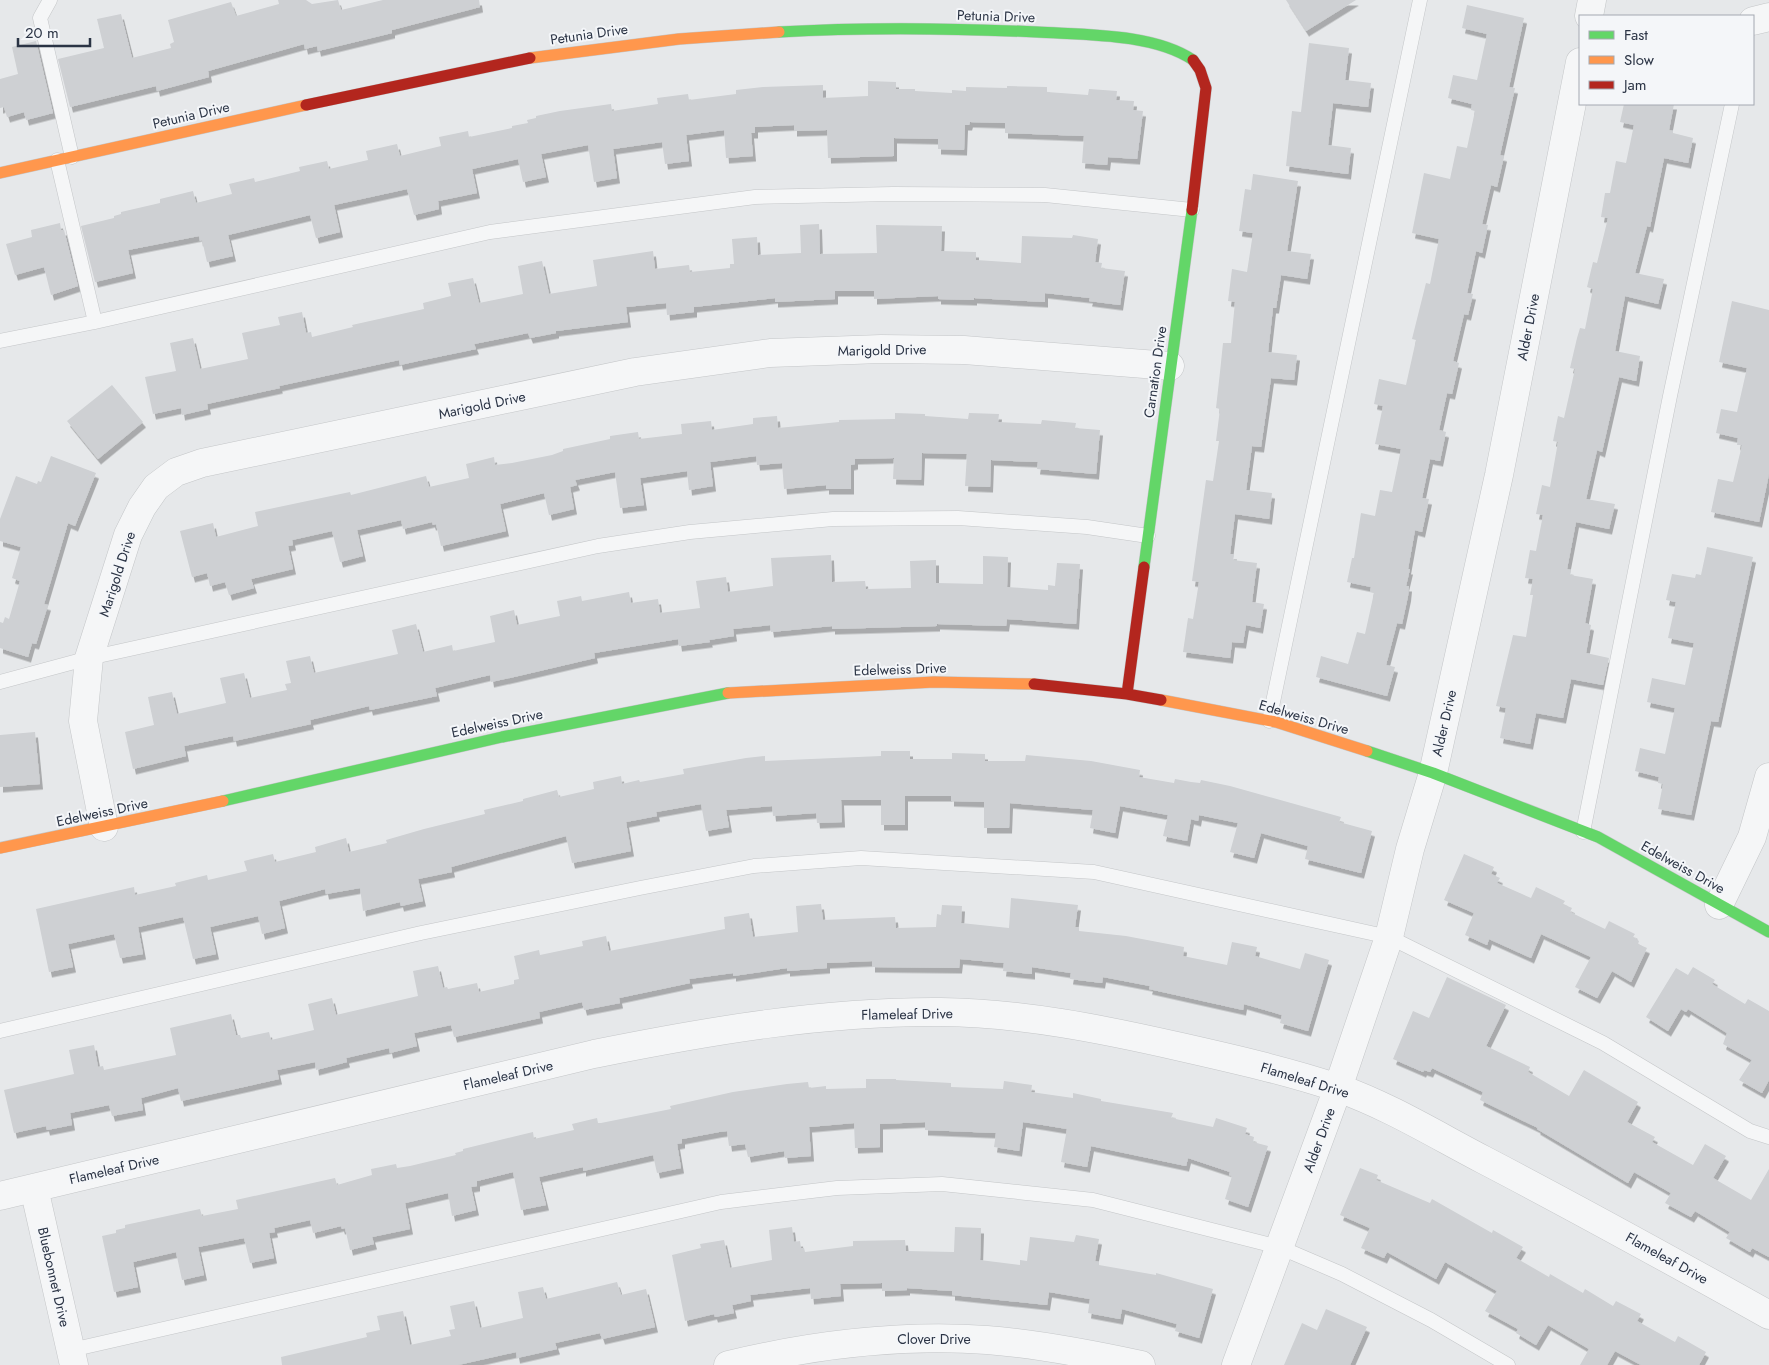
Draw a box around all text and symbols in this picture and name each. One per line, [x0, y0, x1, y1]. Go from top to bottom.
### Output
street label: Petunia Drive [957, 5, 1035, 27]
scale bar [18, 15, 90, 47]
legend [1579, 15, 1754, 105]
street label: Petunia Drive [549, 19, 629, 49]
text: 20 m [25, 22, 59, 44]
text: Fast [1624, 24, 1648, 46]
text: Slow [1624, 49, 1655, 71]
text: Jam [1622, 74, 1647, 96]
street label: Petunia Drive [151, 96, 231, 134]
street label: Alder Drive [1512, 292, 1544, 362]
street label: Carnation Drive [1139, 325, 1171, 419]
street label: Marigold Drive [837, 339, 927, 361]
street label: Marigold Drive [437, 386, 527, 424]
street label: Marigold Drive [94, 529, 140, 619]
street label: Edelweiss Drive [853, 657, 947, 681]
street label: Alder Drive [1427, 688, 1461, 758]
street label: Edelweiss Drive [1257, 695, 1351, 739]
street label: Edelweiss Drive [449, 704, 545, 742]
street label: Edelweiss Drive [54, 793, 150, 831]
street label: Edelweiss Drive [1638, 836, 1728, 898]
street label: Flameleaf Drive [861, 1003, 953, 1025]
street label: Flameleaf Drive [461, 1055, 555, 1095]
street label: Flameleaf Drive [1258, 1057, 1352, 1103]
street label: Alder Drive [1298, 1105, 1340, 1175]
street label: Flameleaf Drive [67, 1149, 161, 1189]
street label: Bluebonnet Drive [33, 1225, 75, 1329]
street label: Flameleaf Drive [1622, 1227, 1712, 1289]
street label: Clover Drive [897, 1329, 971, 1349]

